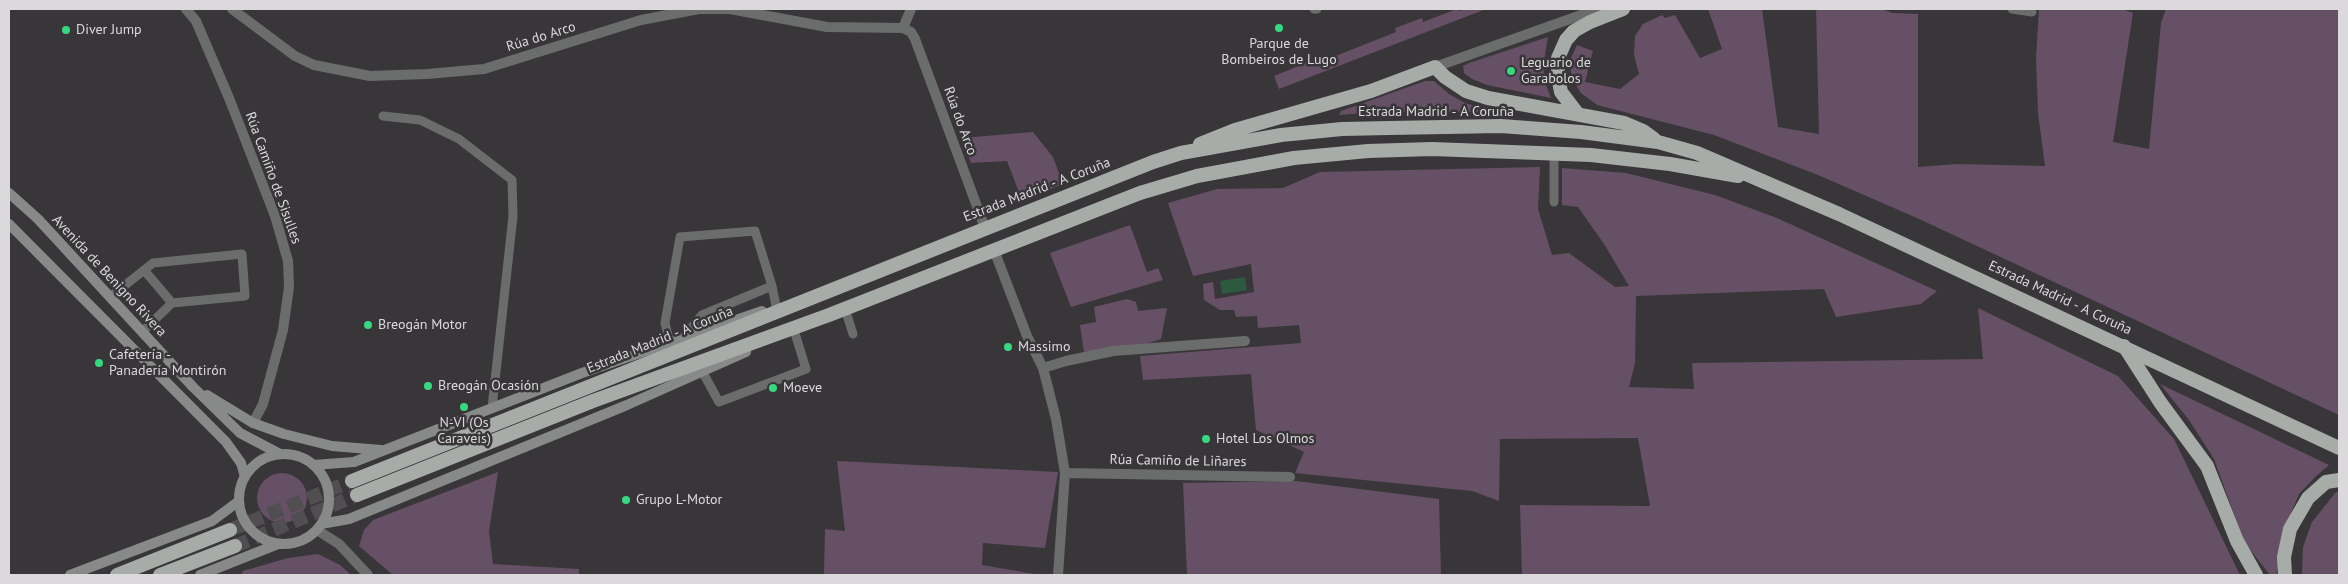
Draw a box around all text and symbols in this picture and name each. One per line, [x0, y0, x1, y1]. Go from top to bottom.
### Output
street label: Rúa do Arco [504, 18, 578, 56]
place label: Diver Jump [76, 22, 142, 38]
marker: Parque de Bombeiros de Lugo [1273, 22, 1285, 34]
marker: Diver Jump [60, 24, 72, 36]
place label: Parque de Bombeiros de Lugo [1221, 36, 1337, 68]
place label: Leguario de Garabolos [1521, 55, 1591, 88]
marker: Leguario de Garabolos [1505, 65, 1517, 77]
street label: Rúa do Arco [940, 84, 980, 158]
street label: Estrada Madrid - A Coruña [1358, 104, 1514, 120]
street label: Rúa Camiño de Sisulles [241, 110, 305, 246]
street label: Estrada Madrid - A Coruña [961, 154, 1113, 226]
street label: Avenida de Benigno Rivera [48, 212, 170, 340]
street label: Estrada Madrid - A Coruña [1986, 257, 2134, 339]
street label: Estrada Madrid - A Coruña [585, 303, 735, 377]
place label: Breogán Motor [378, 317, 467, 333]
marker: Breogán Motor [362, 319, 374, 331]
place label: Massimo [1018, 339, 1070, 355]
marker: Massimo [1002, 341, 1014, 353]
place label: Cafetería - Panadería Montirón [109, 347, 226, 380]
marker: Cafetería - Panadería Montirón [93, 357, 105, 369]
place label: Breogán Ocasión [438, 378, 539, 394]
marker: Breogán Ocasión [422, 380, 434, 392]
place label: Moeve [783, 380, 822, 396]
marker: Moeve [767, 382, 779, 394]
marker: N-VI (Os Caraveis) [458, 401, 470, 413]
place label: N-VI (Os Caraveis) [437, 415, 491, 448]
place label: Hotel Los Olmos [1216, 431, 1314, 447]
marker: Hotel Los Olmos [1200, 433, 1212, 445]
street label: Rúa Camiño de Liñares [1109, 451, 1247, 471]
place label: Grupo L-Motor [636, 492, 722, 508]
marker: Grupo L-Motor [620, 494, 632, 506]

